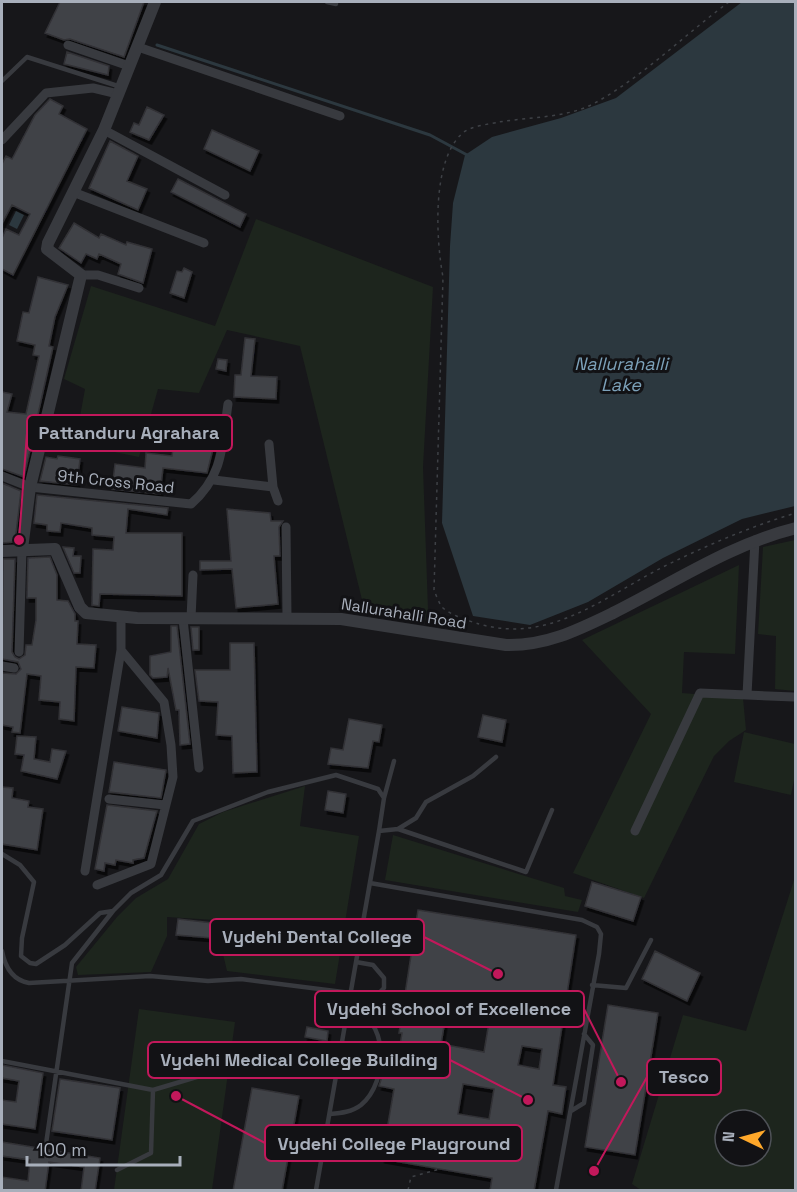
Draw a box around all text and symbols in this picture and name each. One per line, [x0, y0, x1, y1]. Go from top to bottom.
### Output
water label: Nallurahalli Lake [574, 352, 670, 396]
callout: Pattanduru Agrahara [27, 415, 232, 451]
text: Pattanduru Agrahara [39, 421, 220, 444]
street label: 9th Cross Road [57, 465, 175, 498]
street label: Nallurahalli Road [340, 593, 468, 634]
callout: Vydehi Dental College [210, 919, 424, 955]
text: Vydehi Dental College [222, 925, 412, 948]
callout: Vydehi School of Excellence [315, 991, 584, 1027]
text: Vydehi School of Excellence [327, 997, 571, 1020]
callout: Vydehi Medical College Building [148, 1042, 450, 1078]
text: Vydehi Medical College Building [160, 1048, 438, 1071]
callout: Tesco [647, 1059, 721, 1095]
text: Tesco [659, 1065, 709, 1088]
north arrow [713, 1108, 773, 1168]
callout: Vydehi College Playground [265, 1125, 522, 1161]
scale bar [27, 1129, 180, 1167]
text: N [718, 1130, 739, 1143]
text: Vydehi College Playground [277, 1132, 511, 1155]
text: 100 m [36, 1138, 87, 1161]

